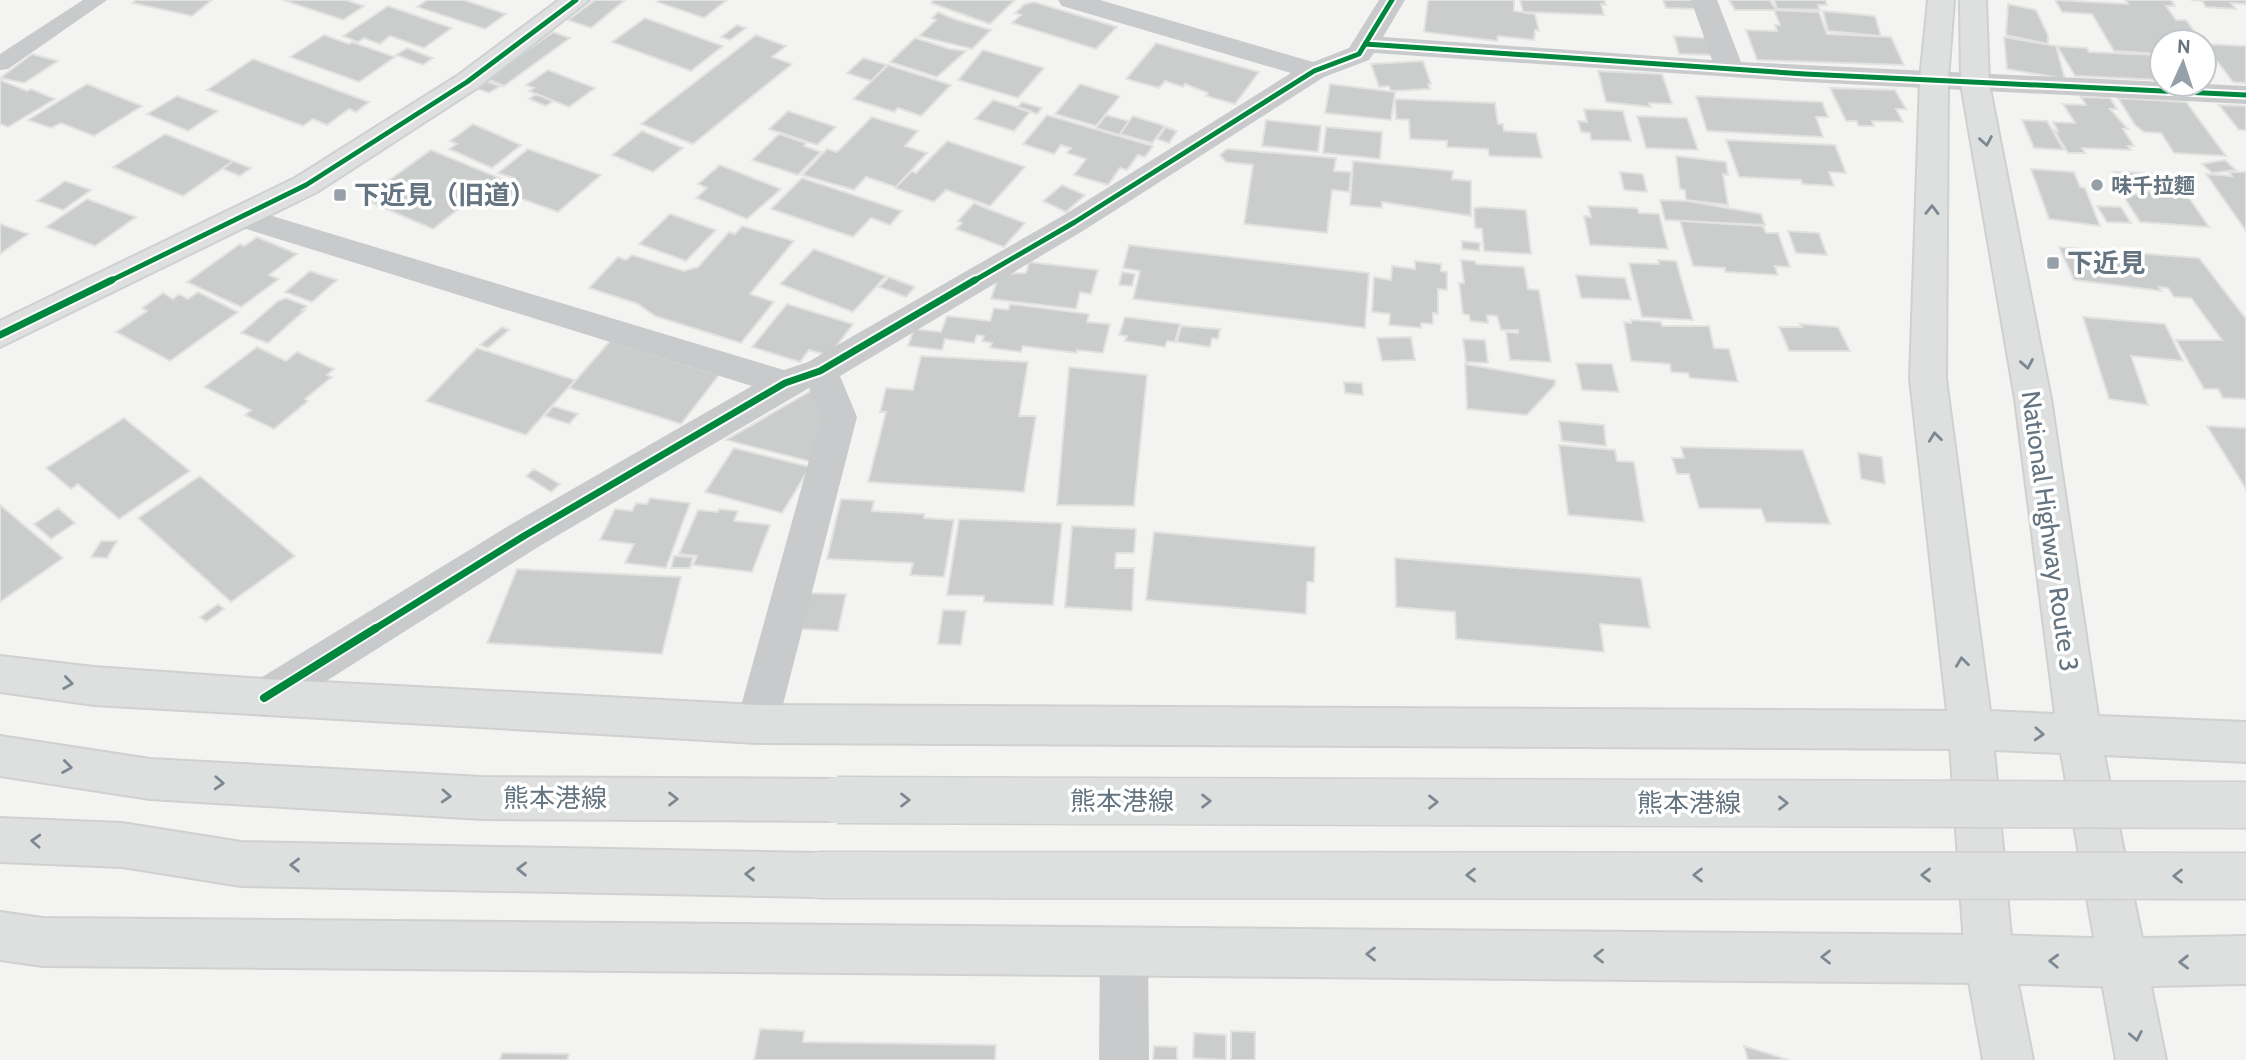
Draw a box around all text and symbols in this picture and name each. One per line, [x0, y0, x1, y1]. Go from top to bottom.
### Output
north arrow [2148, 28, 2218, 98]
text: N [2177, 35, 2191, 58]
one-way arrow [1977, 135, 1992, 147]
place label: 味千拉麵 [2111, 173, 2195, 198]
marker: 味千拉麵 [2089, 177, 2105, 193]
place label: 下近見（旧道） [354, 179, 536, 211]
marker: 下近見（旧道） [332, 187, 348, 203]
one-way arrow [1924, 204, 1939, 215]
place label: 下近見 [2067, 247, 2145, 279]
marker: 下近見 [2045, 255, 2061, 271]
one-way arrow [2018, 358, 2033, 370]
street label: National Highway Route 3 [2014, 389, 2086, 673]
one-way arrow [1928, 431, 1943, 442]
one-way arrow [1955, 657, 1970, 668]
one-way arrow [62, 675, 73, 690]
one-way arrow [2033, 726, 2044, 741]
one-way arrow [61, 759, 73, 774]
one-way arrow [213, 775, 224, 790]
street label: 熊本港線 [503, 782, 607, 814]
street label: 熊本港線 [1070, 785, 1174, 817]
street label: 熊本港線 [1637, 787, 1741, 819]
one-way arrow [440, 788, 451, 803]
one-way arrow [668, 791, 679, 807]
one-way arrow [900, 792, 911, 808]
one-way arrow [1201, 793, 1212, 809]
one-way arrow [1429, 794, 1439, 810]
one-way arrow [1779, 795, 1789, 811]
one-way arrow [31, 834, 42, 849]
one-way arrow [289, 857, 300, 873]
one-way arrow [517, 862, 528, 877]
one-way arrow [744, 866, 755, 882]
one-way arrow [1465, 867, 1476, 883]
one-way arrow [1693, 867, 1703, 883]
one-way arrow [1920, 867, 1931, 883]
one-way arrow [2172, 868, 2183, 883]
one-way arrow [1366, 946, 1376, 962]
one-way arrow [1593, 948, 1604, 963]
one-way arrow [1820, 949, 1831, 965]
one-way arrow [2048, 953, 2058, 969]
one-way arrow [2178, 954, 2189, 970]
one-way arrow [2128, 1030, 2143, 1042]

